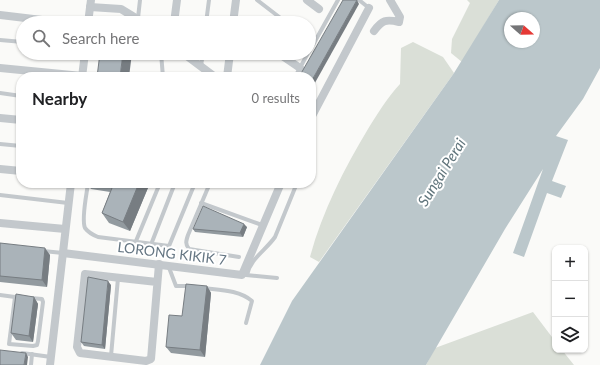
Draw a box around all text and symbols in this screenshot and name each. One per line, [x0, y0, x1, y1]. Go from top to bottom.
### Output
north arrow [504, 12, 540, 48]
search box [16, 16, 316, 60]
icon: search [30, 27, 52, 49]
text: Search here [62, 29, 139, 47]
text: Nearby [32, 88, 87, 109]
text: 0 results [252, 90, 300, 106]
water label: Sungai Perai [413, 134, 469, 209]
street label: LORONG KIKIK 7 [117, 238, 227, 268]
map controls [552, 245, 588, 353]
button: + [552, 245, 588, 281]
button: − [552, 281, 588, 317]
button: layers [552, 317, 588, 353]

